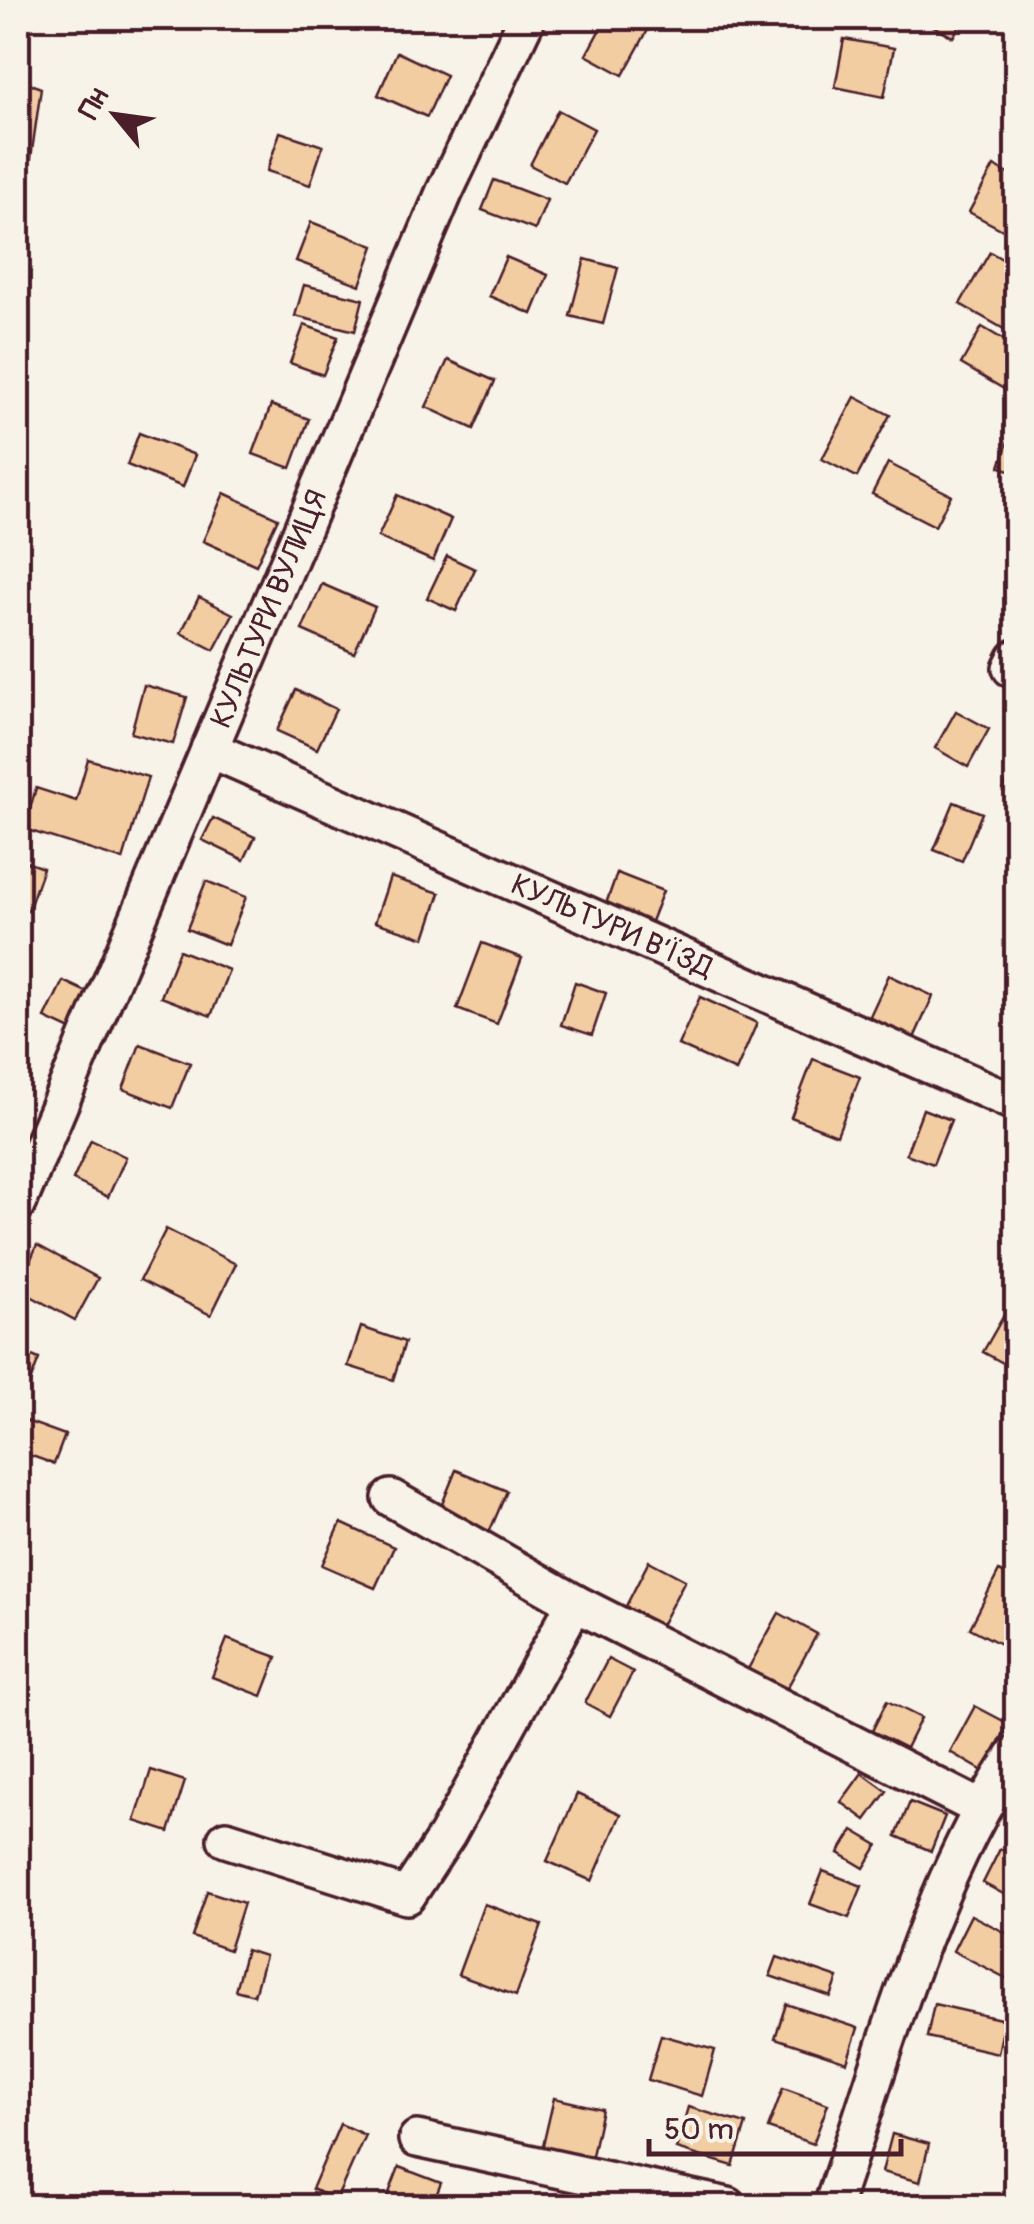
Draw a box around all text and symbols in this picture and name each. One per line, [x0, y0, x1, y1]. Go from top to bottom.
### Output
north arrow [65, 65, 165, 165]
text: Пн [72, 82, 117, 126]
street label: КУЛЬТУРИ ВУЛИЦЯ [202, 484, 335, 733]
street label: КУЛЬТУРИ В’ЇЗД [506, 865, 719, 986]
scale bar [649, 2094, 902, 2156]
text: 50 m [664, 2111, 734, 2148]

